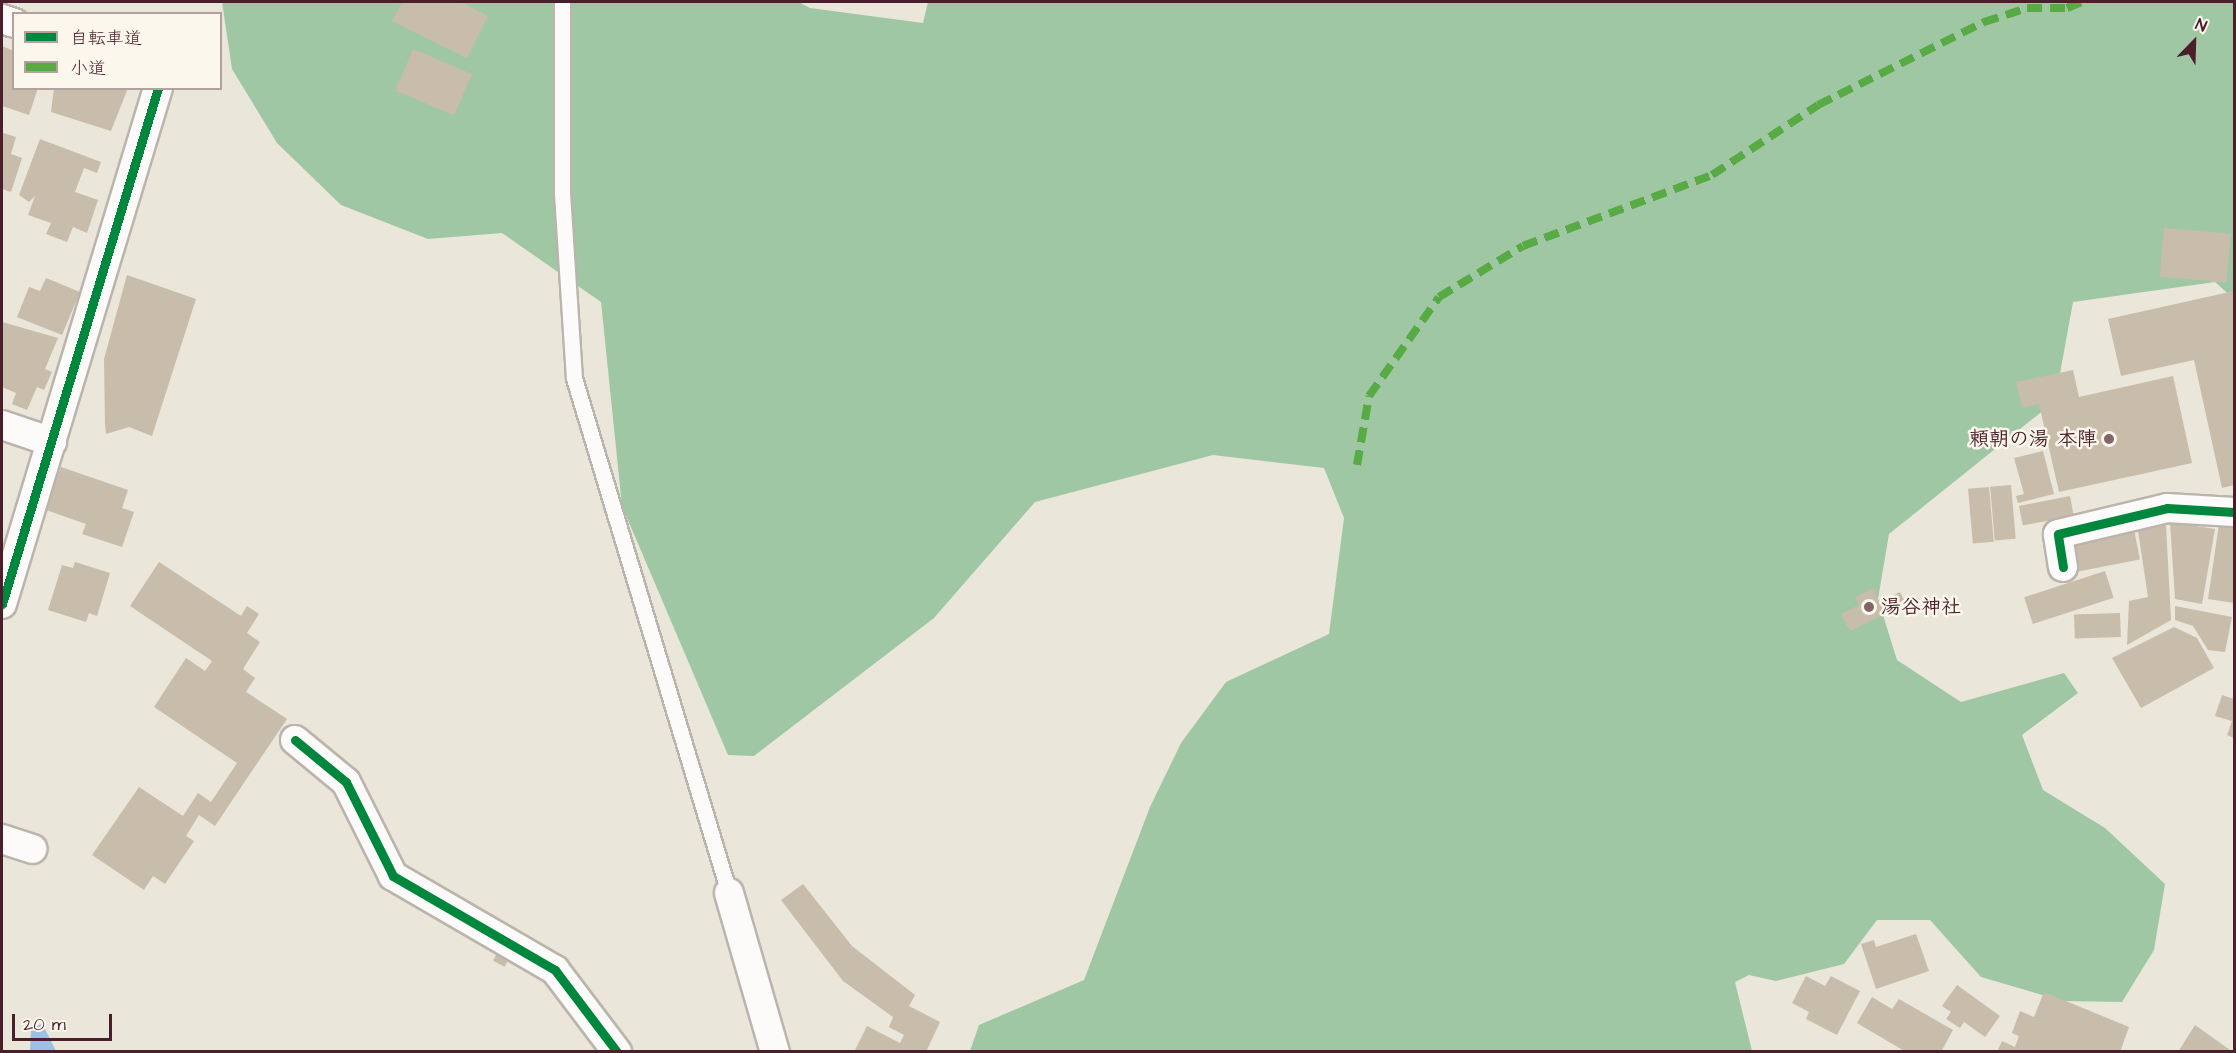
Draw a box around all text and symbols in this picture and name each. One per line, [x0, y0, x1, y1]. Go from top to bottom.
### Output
legend [12, 12, 222, 90]
north arrow [2164, 12, 2224, 72]
text: N [2192, 13, 2210, 38]
text: 自転車道 [70, 26, 142, 51]
text: 小道 [70, 56, 106, 81]
place label: 頼朝の湯 本陣 [1969, 427, 2097, 451]
marker: 頼朝の湯 本陣 [2102, 432, 2116, 446]
place label: 湯谷神社 [1881, 595, 1961, 619]
marker: 湯谷神社 [1862, 600, 1876, 614]
scale bar [15, 1002, 116, 1040]
text: 20 m [23, 1012, 66, 1037]

